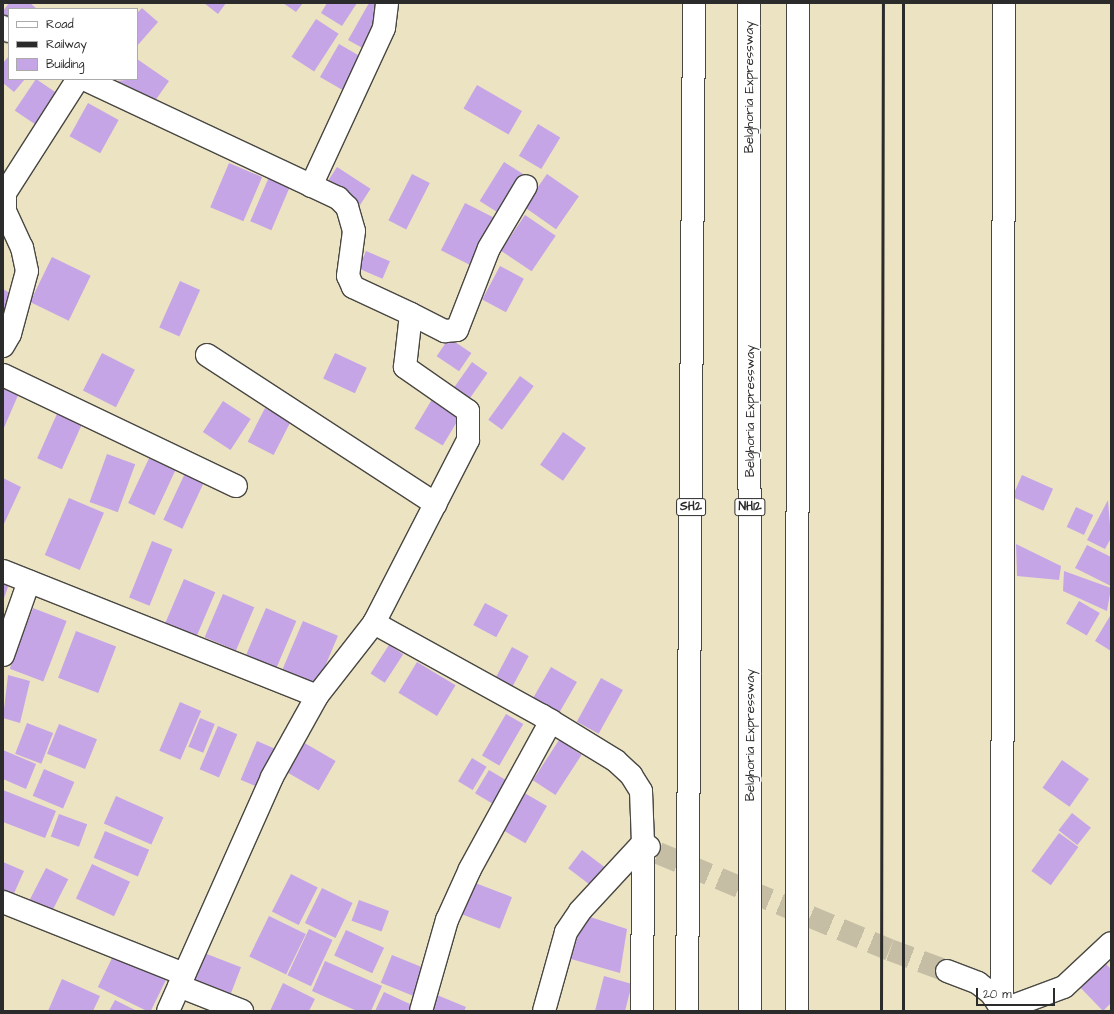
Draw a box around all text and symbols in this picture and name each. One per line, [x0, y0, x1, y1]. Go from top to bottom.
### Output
legend [8, 8, 138, 80]
text: Road [46, 16, 74, 33]
street label: Belghoria Expressway [741, 21, 757, 153]
text: Railway [46, 36, 87, 53]
text: Building [46, 56, 84, 73]
street label: Belghoria Expressway [742, 345, 758, 477]
road number: SH2 [676, 497, 706, 517]
road number: NH12 [734, 497, 766, 517]
street label: Belghoria Expressway [742, 669, 758, 801]
scale bar [978, 980, 1057, 1006]
text: 20 m [983, 986, 1012, 1003]

